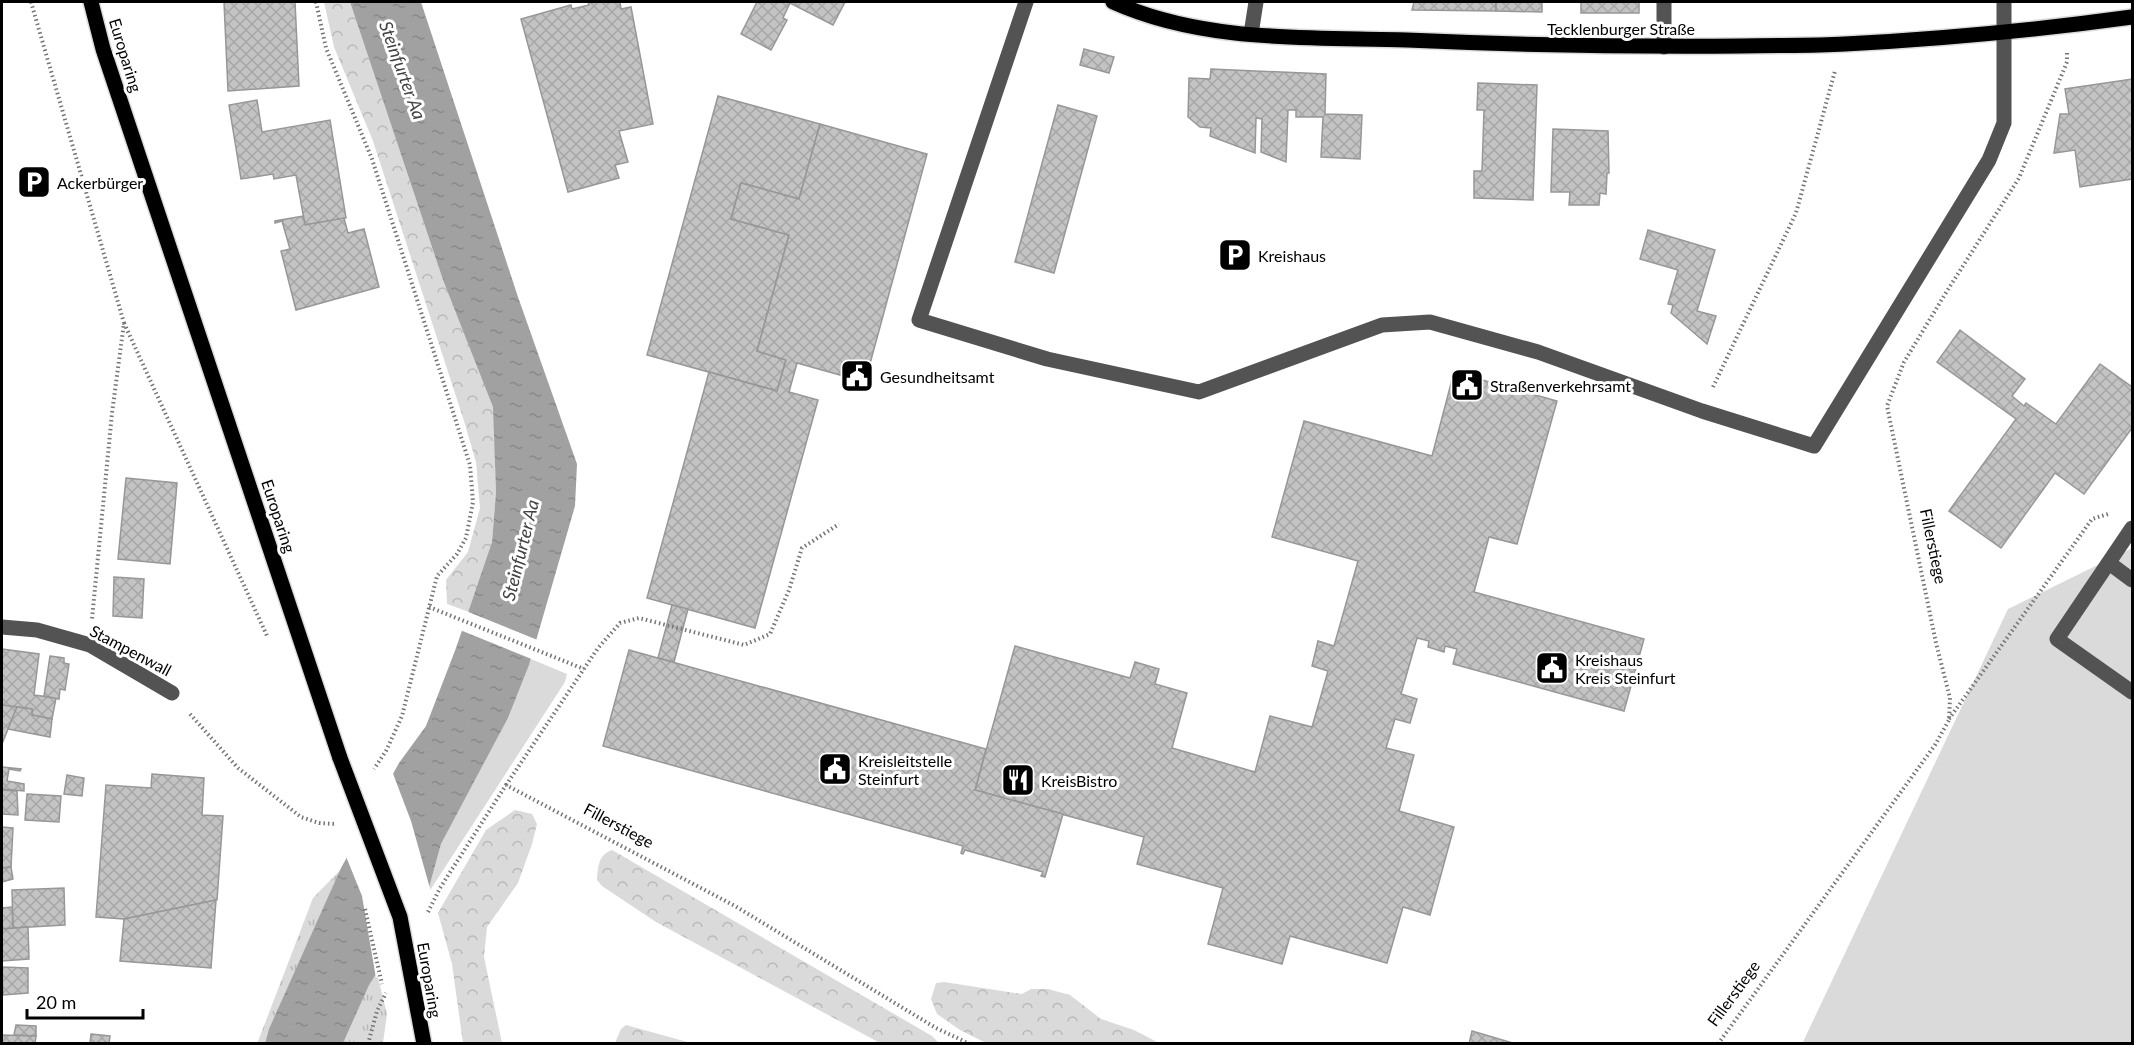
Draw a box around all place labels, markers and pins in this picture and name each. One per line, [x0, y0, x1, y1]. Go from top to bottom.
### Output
parking icon: Ackerbürger [16, 164, 52, 200]
place label: Ackerbürger [57, 173, 143, 192]
parking icon: Kreishaus [1217, 237, 1253, 273]
place label: Kreishaus [1258, 246, 1326, 265]
public building icon: Gesundheitsamt [839, 358, 875, 394]
place label: Gesundheitsamt [880, 367, 995, 386]
public building icon: Straßenverkehrsamt [1449, 367, 1485, 403]
place label: Straßenverkehrsamt [1490, 376, 1631, 395]
public building icon: Kreishaus Kreis Steinfurt [1534, 650, 1570, 686]
place label: Kreishaus Kreis Steinfurt [1575, 650, 1676, 687]
public building icon: Kreisleitstelle Steinfurt [817, 751, 853, 787]
place label: Kreisleitstelle Steinfurt [858, 751, 952, 788]
restaurant icon: KreisBistro [1000, 762, 1036, 798]
place label: KreisBistro [1041, 771, 1117, 790]

